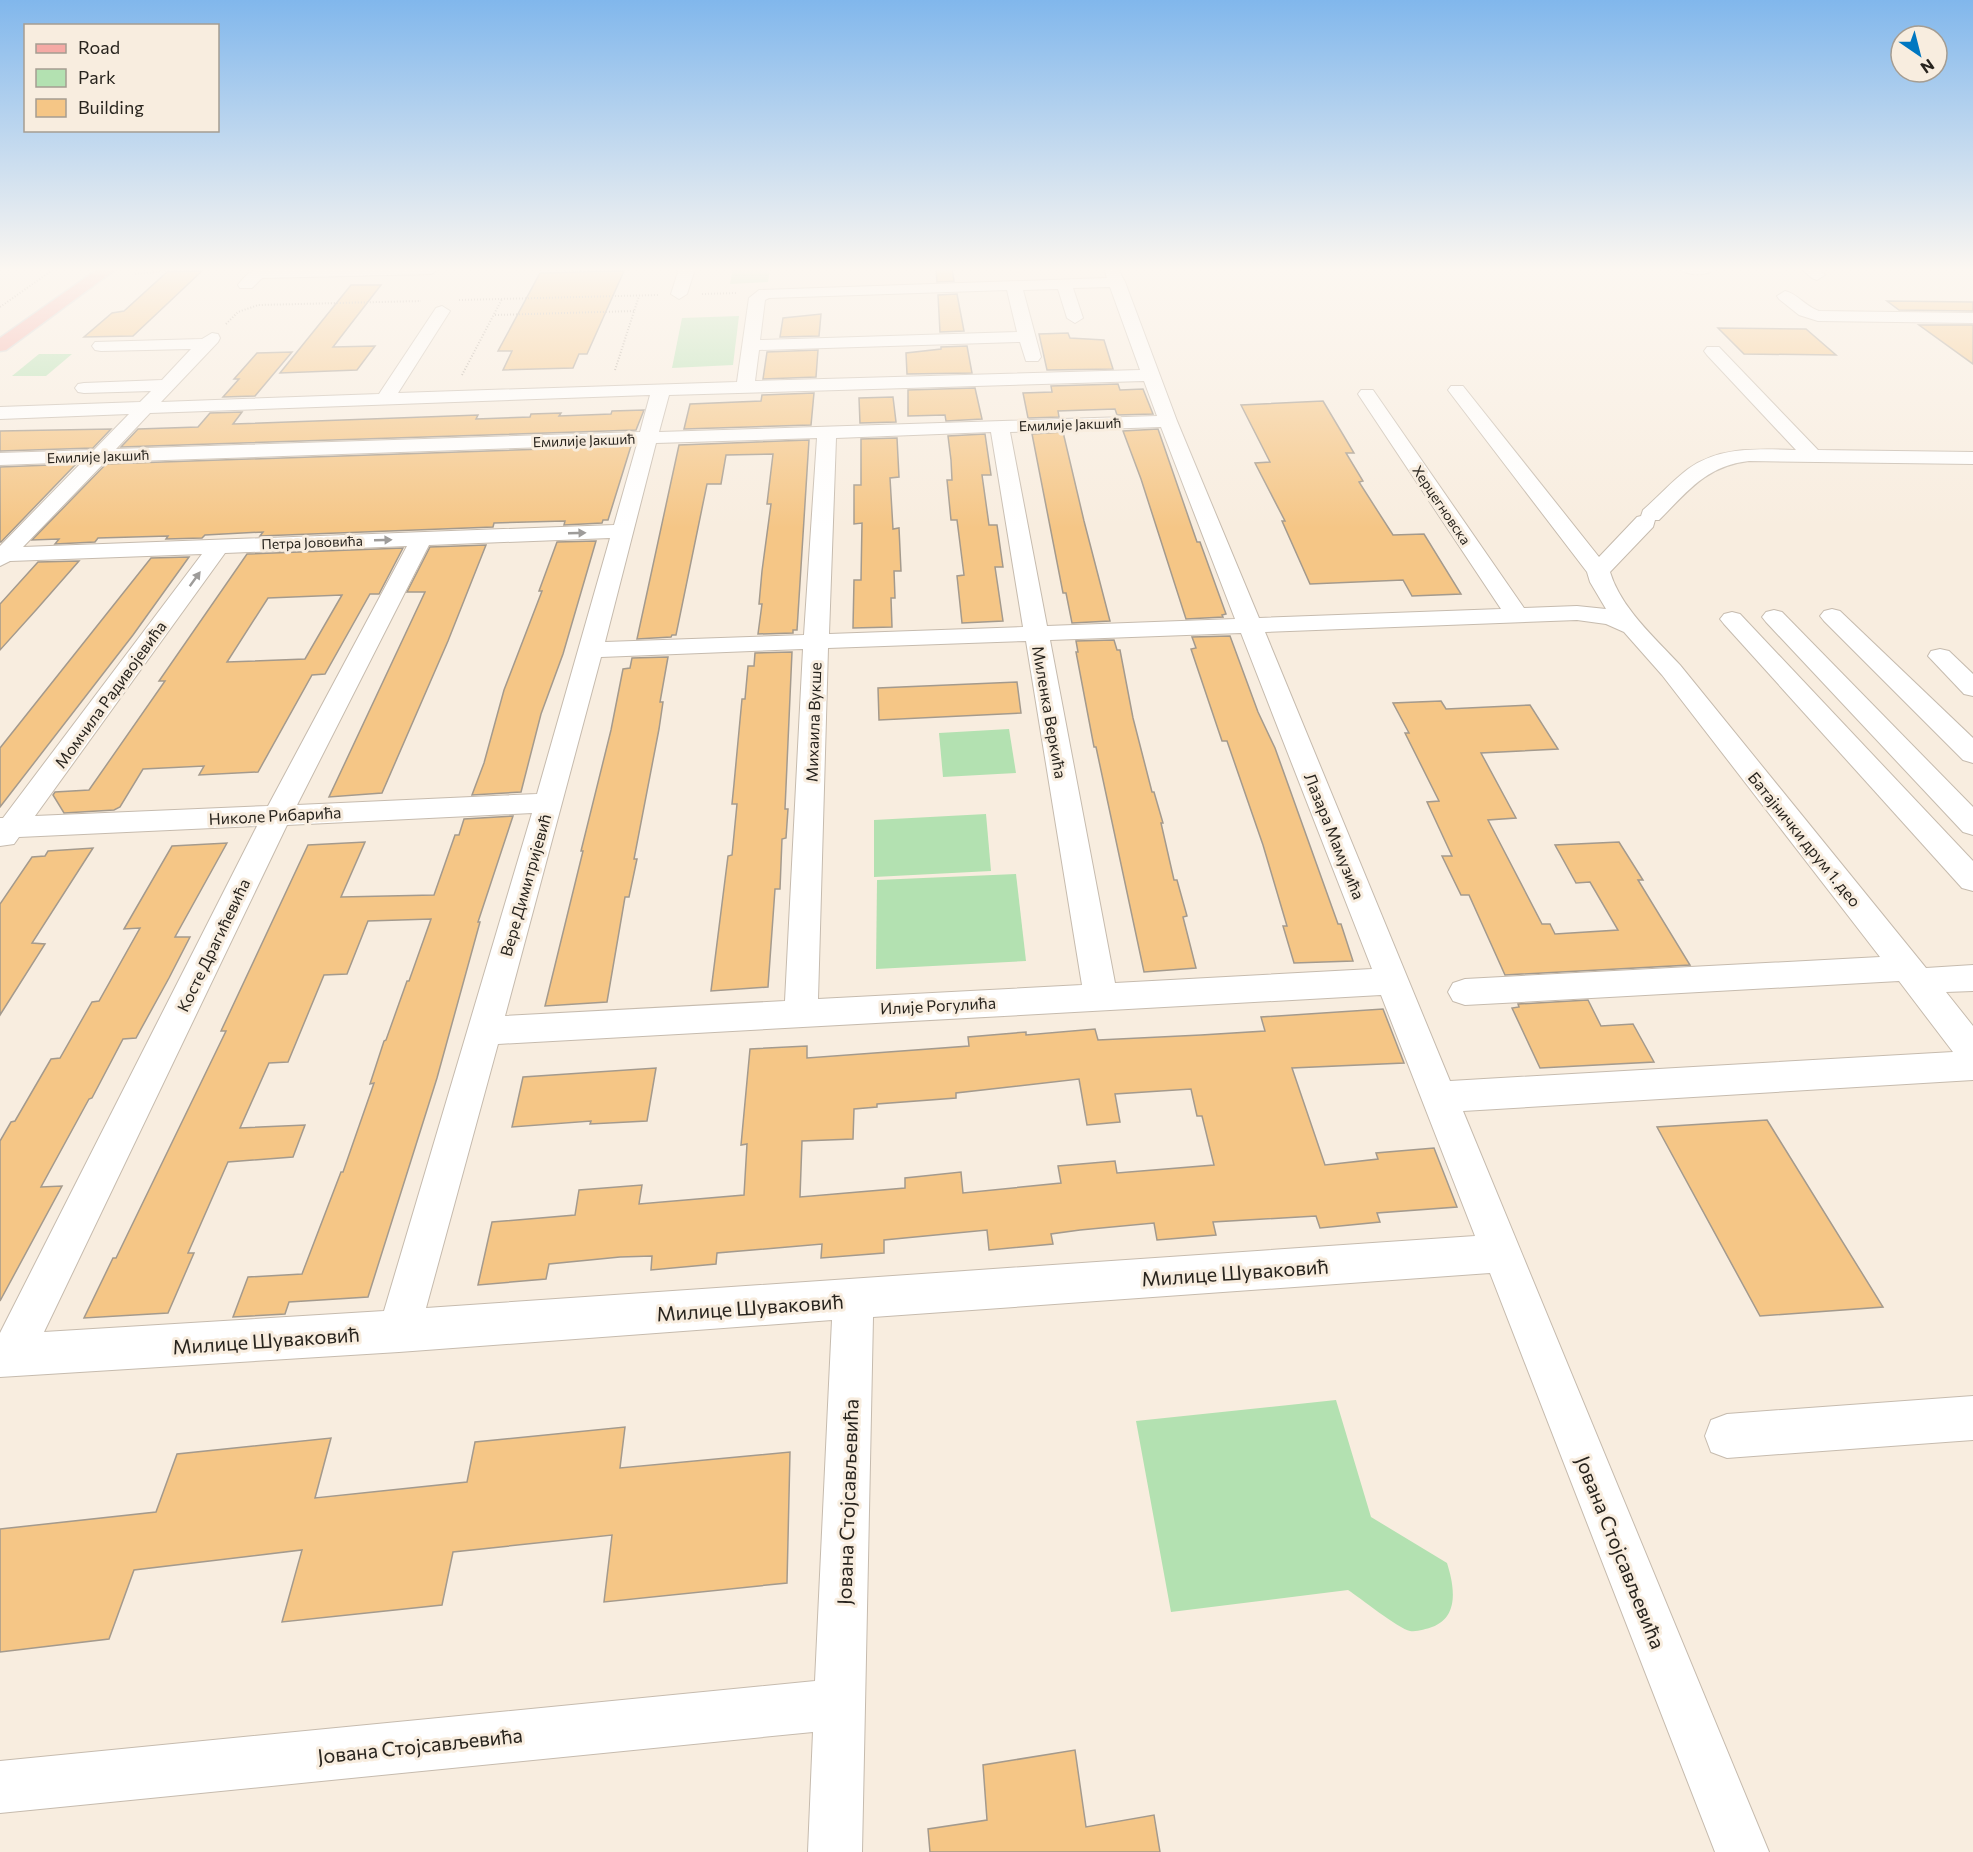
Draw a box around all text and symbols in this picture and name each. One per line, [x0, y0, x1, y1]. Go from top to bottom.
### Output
legend [24, 24, 219, 132]
north arrow [1889, 24, 1949, 84]
text: Road [78, 36, 120, 58]
text: N [1918, 55, 1938, 78]
text: Park [78, 66, 116, 88]
text: Building [78, 96, 144, 118]
street label: Емилије Јакшић [1018, 414, 1122, 434]
street label: Емилије Јакшић [532, 430, 636, 450]
street label: Емилије Јакшић [46, 446, 150, 466]
street label: Херцегновска [1409, 462, 1475, 548]
one-way arrow [568, 528, 587, 537]
street label: Петра Јововића [261, 532, 363, 552]
one-way arrow [373, 535, 392, 544]
one-way arrow [188, 572, 200, 587]
street label: Момчила Радивојевића [50, 617, 170, 771]
street label: Миленка Веркића [1029, 644, 1071, 780]
street label: Михаила Вукше [801, 662, 825, 782]
street label: Батајнички друм 1. део [1745, 768, 1865, 910]
street label: Лазара Мамузића [1301, 770, 1369, 902]
street label: Николе Рибарића [208, 802, 342, 828]
street label: Вере Димитријевић [496, 812, 554, 958]
street label: Косте Драгићевића [173, 875, 253, 1015]
street label: Илије Рогулића [880, 992, 996, 1018]
street label: Милице Шуваковић [1141, 1253, 1329, 1291]
street label: Милице Шуваковић [656, 1288, 844, 1326]
street label: Милице Шуваковић [172, 1321, 360, 1359]
street label: Јована Стојсављевића [831, 1399, 863, 1605]
street label: Јована Стојсављевића [1571, 1452, 1671, 1652]
street label: Јована Стојсављевића [316, 1722, 524, 1768]

